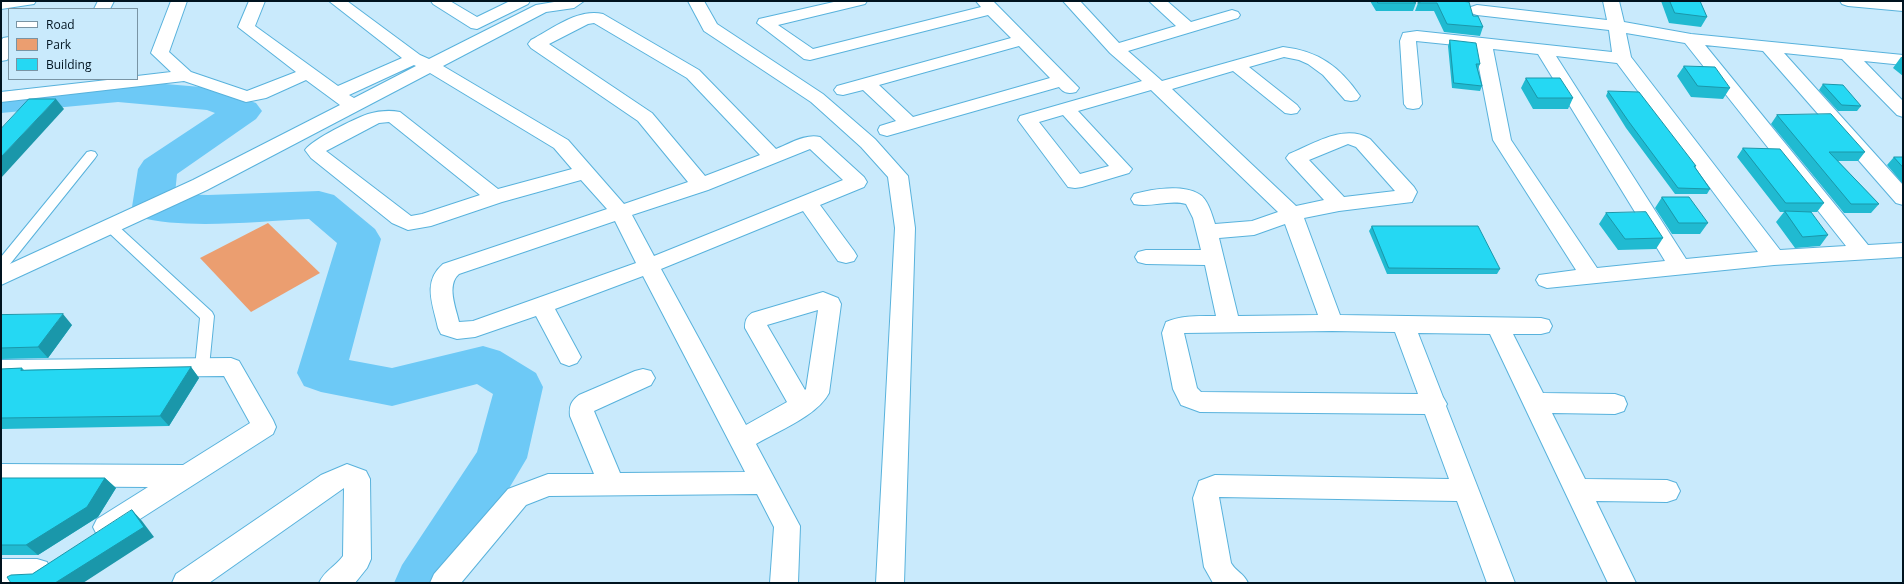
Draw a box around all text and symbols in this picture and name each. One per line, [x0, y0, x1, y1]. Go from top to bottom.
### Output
legend [8, 8, 138, 80]
text: Road [46, 16, 75, 33]
text: Park [46, 36, 71, 53]
text: Building [46, 56, 91, 73]

